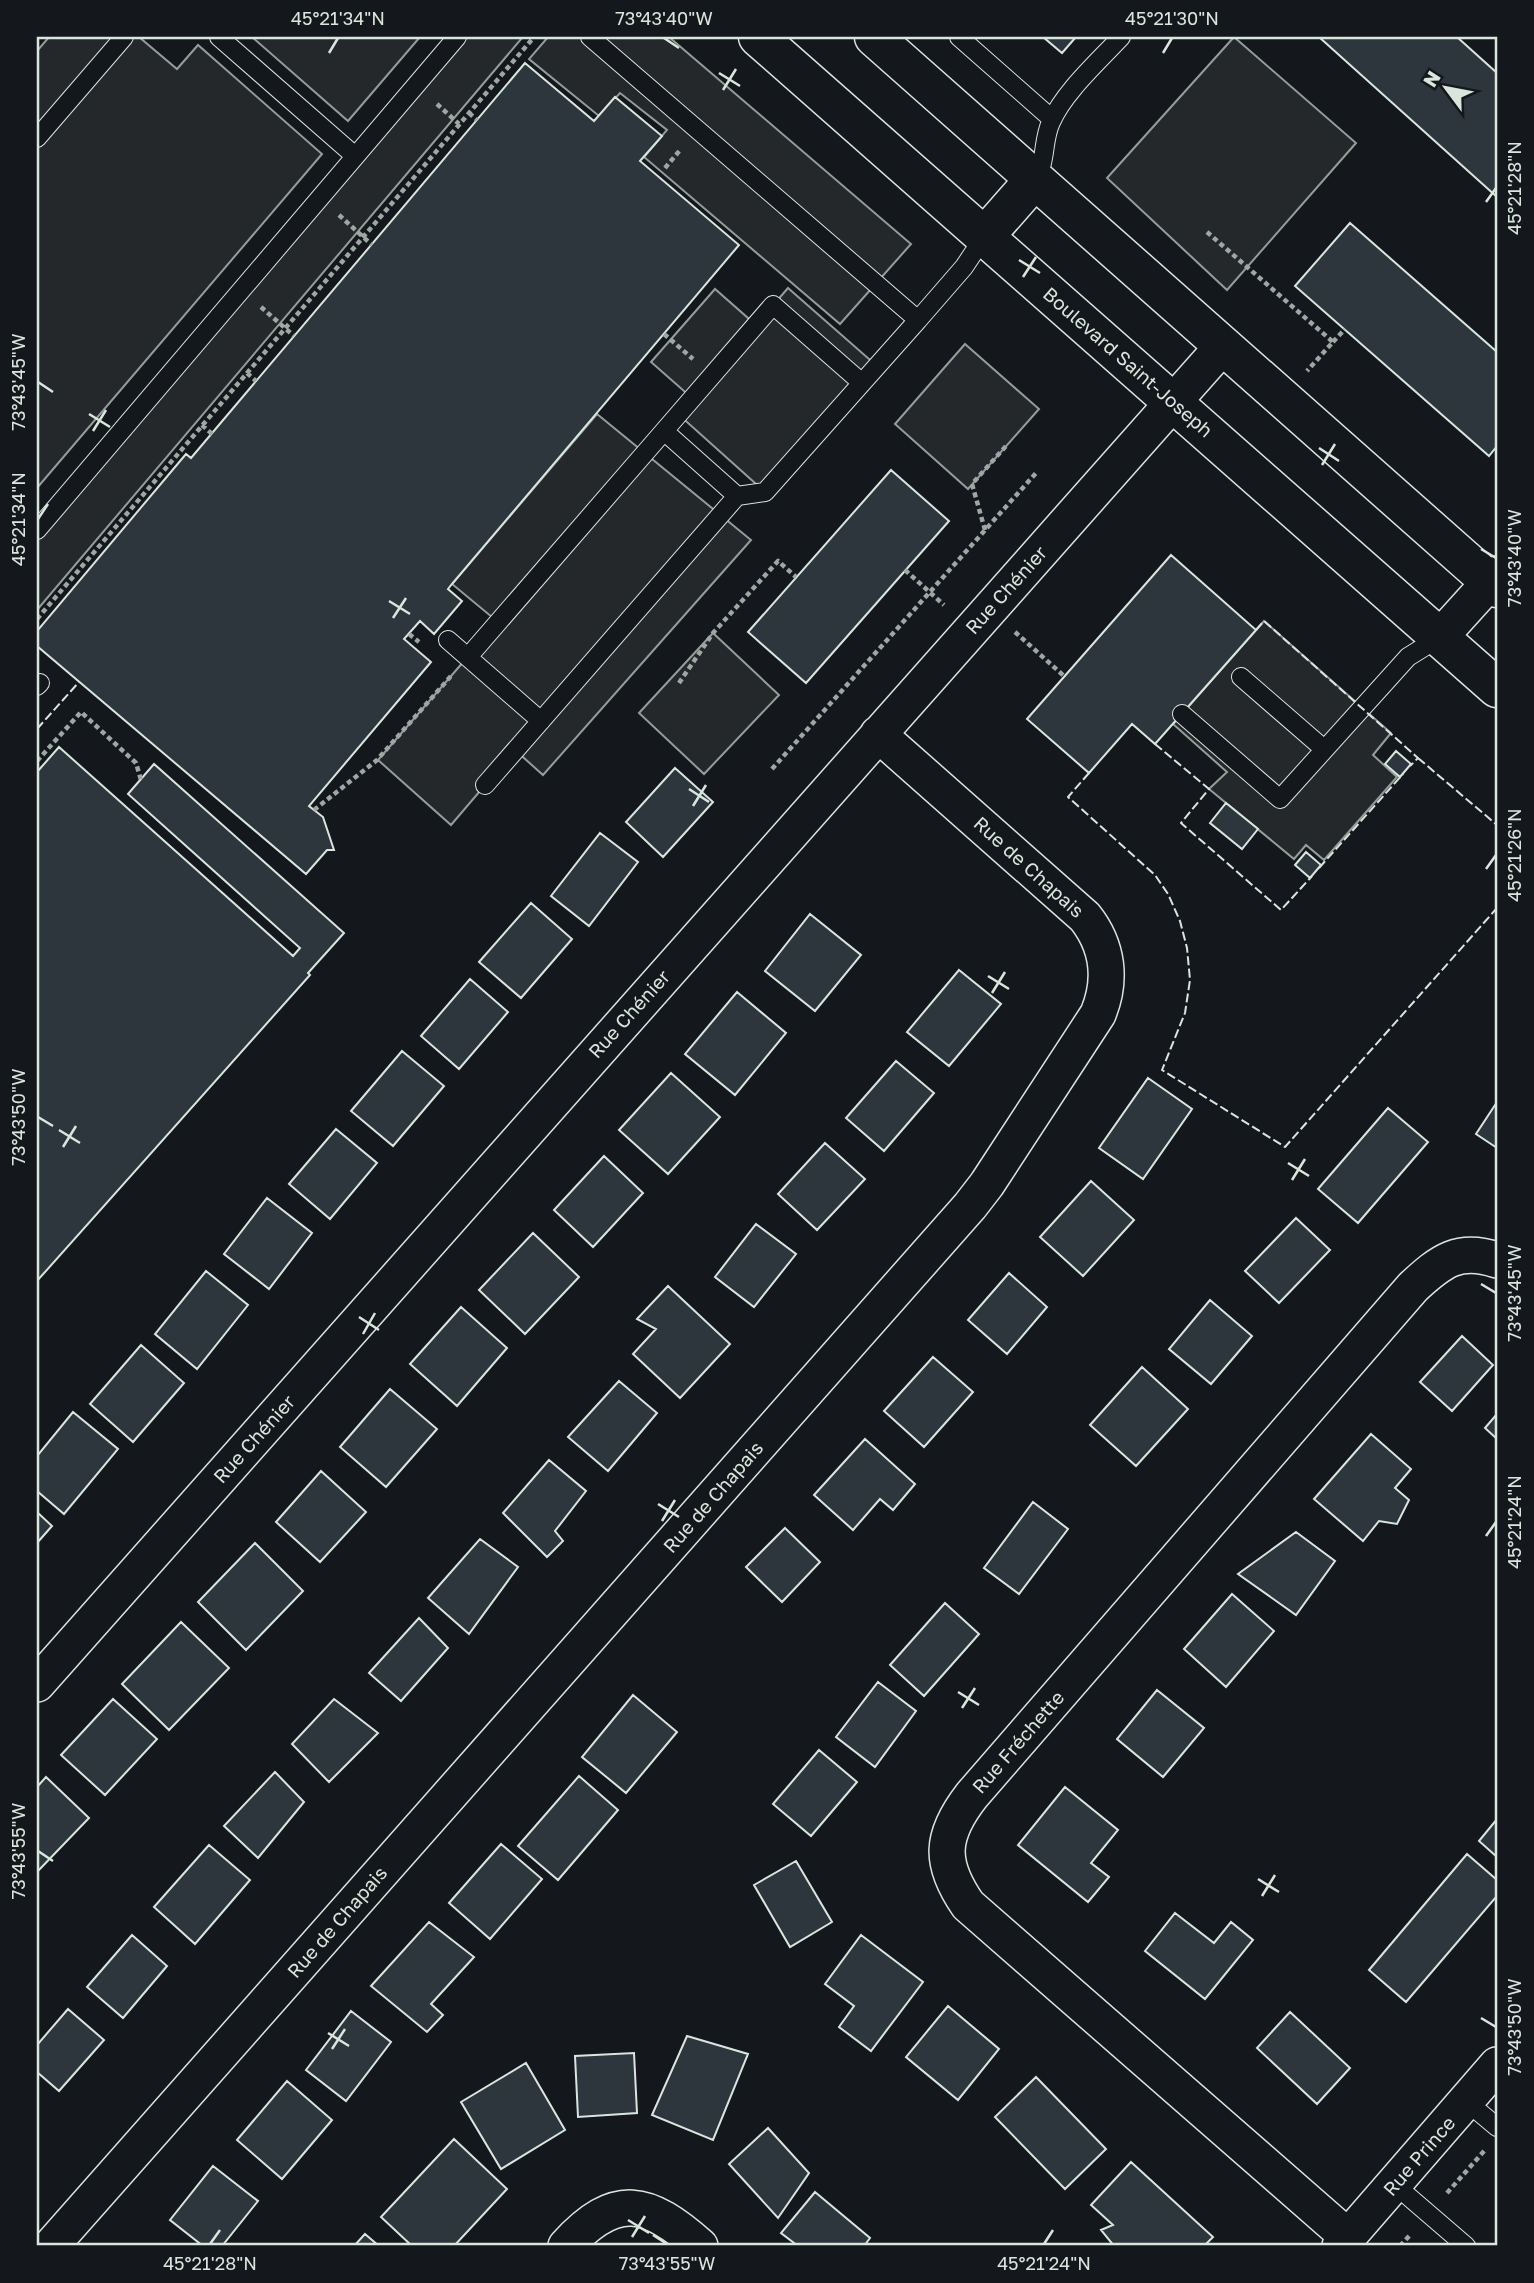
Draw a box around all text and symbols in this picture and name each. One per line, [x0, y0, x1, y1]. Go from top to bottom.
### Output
text: 45°21'34"N [291, 7, 385, 29]
text: 73°43'40"W [615, 7, 713, 29]
text: 45°21'30"N [1125, 7, 1219, 29]
north arrow [1412, 52, 1482, 122]
text: N [1418, 67, 1445, 91]
text: 45°21'28"N [1503, 141, 1525, 235]
street label: Boulevard Saint-Joseph [1039, 282, 1218, 441]
text: 73°43'45"W [7, 333, 29, 431]
text: 45°21'34"N [7, 472, 29, 566]
text: 73°43'40"W [1503, 509, 1525, 607]
street label: Rue Chénier [960, 540, 1052, 638]
text: 45°21'26"N [1503, 808, 1525, 902]
street label: Rue de Chapais [970, 811, 1089, 922]
street label: Rue Chénier [583, 964, 675, 1062]
text: 73°43'50"W [7, 1068, 29, 1166]
text: 73°43'45"W [1503, 1244, 1525, 1342]
street label: Rue Chénier [208, 1389, 300, 1487]
street label: Rue de Chapais [658, 1436, 767, 1557]
text: 45°21'24"N [1503, 1475, 1525, 1569]
street label: Rue Fréchette [967, 1686, 1068, 1798]
text: 73°43'55"W [7, 1803, 29, 1899]
street label: Rue de Chapais [282, 1861, 391, 1982]
text: 73°43'50"W [1503, 1978, 1525, 2076]
street label: Rue Prince [1378, 2111, 1459, 2200]
text: 45°21'28"N [163, 2252, 257, 2274]
text: 73°43'55"W [619, 2252, 715, 2274]
text: 45°21'24"N [997, 2252, 1091, 2274]

